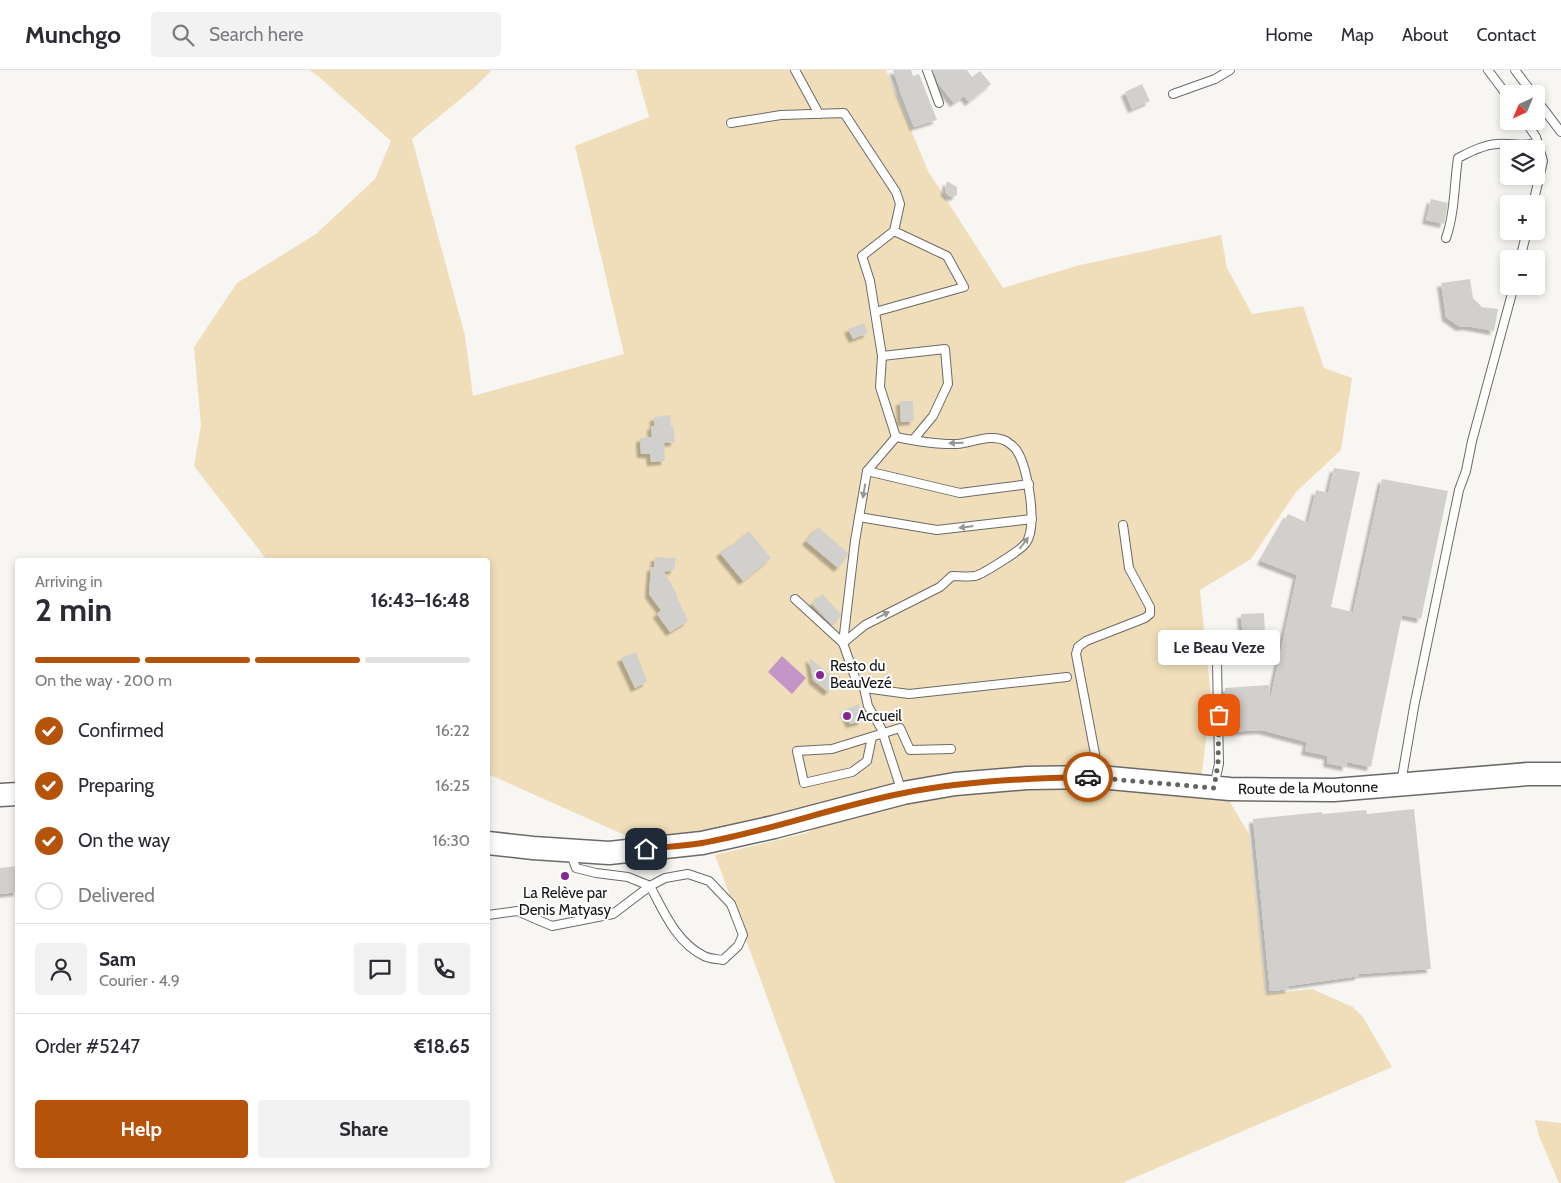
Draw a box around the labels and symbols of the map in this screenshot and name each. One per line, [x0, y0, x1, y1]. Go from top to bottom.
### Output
north arrow [1500, 85, 1545, 130]
one-way arrow [948, 439, 964, 447]
one-way arrow [859, 483, 867, 499]
one-way arrow [958, 523, 974, 531]
one-way arrow [1019, 536, 1029, 550]
one-way arrow [876, 611, 891, 620]
callout: Le Beau Veze [1158, 630, 1280, 665]
place label: Resto du BeauVezé [830, 657, 892, 692]
marker: Resto du BeauVezé [814, 669, 826, 681]
pin [1198, 694, 1240, 736]
place label: Accueil [857, 707, 902, 725]
marker: Accueil [841, 710, 853, 722]
courier [1063, 752, 1113, 802]
street label: Route de la Moutonne [1238, 778, 1379, 798]
pin [625, 828, 667, 870]
marker: La Relève par Denis Matyasy [559, 870, 571, 882]
place label: La Relève par Denis Matyasy [519, 884, 612, 919]

